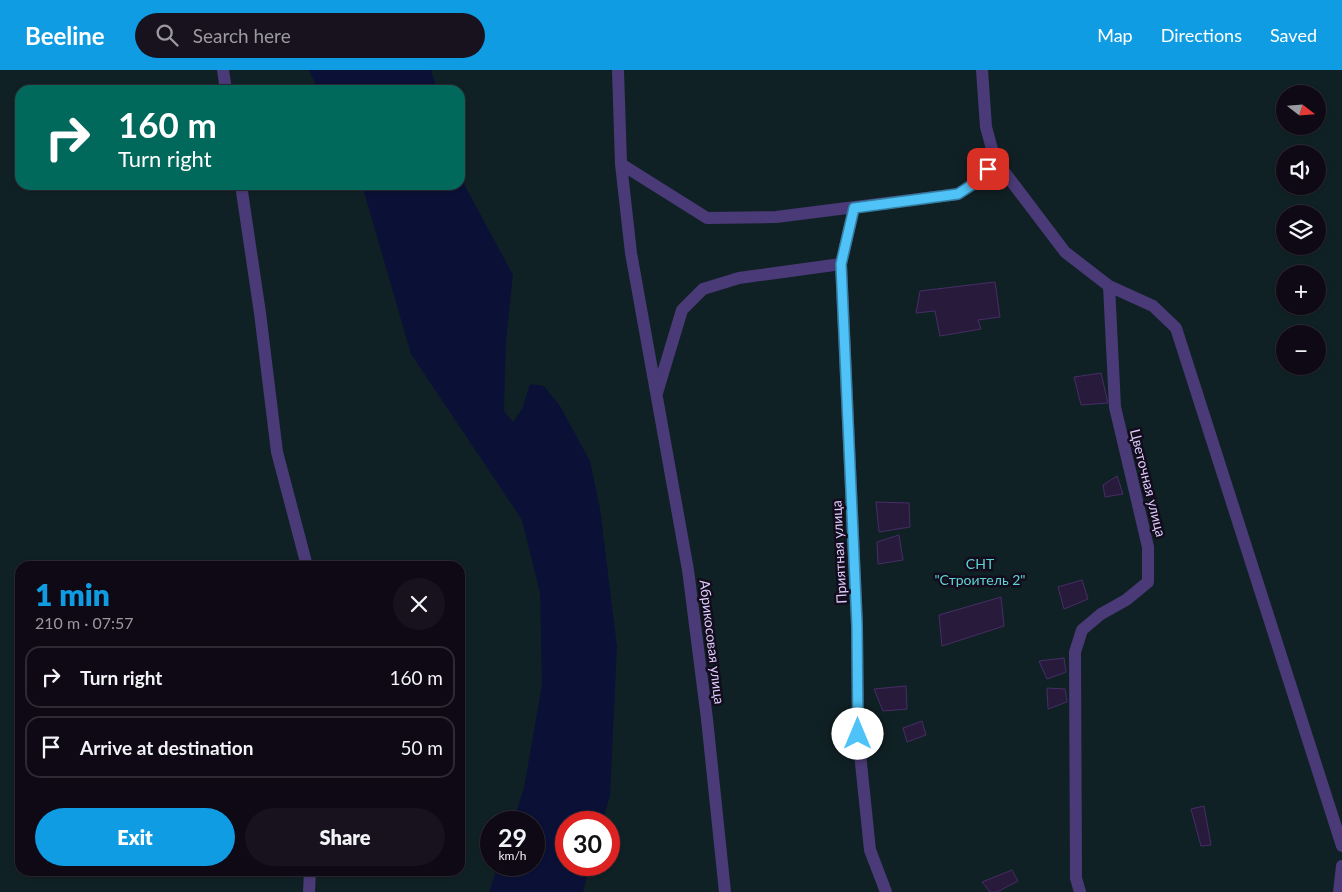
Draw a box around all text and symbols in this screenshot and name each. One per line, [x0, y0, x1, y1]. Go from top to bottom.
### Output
search box [135, 13, 485, 58]
text: Beeline [25, 21, 105, 50]
icon: search [153, 21, 181, 49]
text: Search here [193, 24, 291, 47]
text: Map [1097, 24, 1133, 46]
text: Directions [1161, 24, 1242, 46]
text: Saved [1270, 24, 1317, 46]
north arrow [1276, 85, 1326, 135]
map controls [1276, 85, 1326, 375]
text: 160 m [118, 103, 217, 145]
icon: right [35, 105, 100, 170]
text: Turn right [118, 145, 212, 172]
button: sound [1276, 145, 1326, 195]
pin [967, 148, 1009, 190]
icon: arrive [974, 155, 1002, 183]
button: layers [1276, 205, 1326, 255]
button: + [1276, 265, 1326, 315]
button: − [1276, 325, 1326, 375]
street label: Цветочная улица [1127, 427, 1170, 539]
street label: Приятная улица [827, 500, 850, 604]
park label: СНТ "Строитель 2" [934, 555, 1026, 588]
text: 1 min [35, 576, 110, 612]
button: close [393, 578, 445, 630]
street label: Абрикосовая улица [696, 579, 729, 705]
text: 210 m · 07:57 [35, 613, 134, 632]
icon: right [37, 663, 65, 691]
text: Turn right [80, 666, 162, 689]
text: 160 m [389, 666, 443, 689]
position arrow [831, 707, 883, 759]
icon: arrive [37, 733, 65, 761]
text: Arrive at destination [80, 736, 253, 759]
text: 50 m [400, 736, 443, 759]
button: Exit [35, 808, 235, 866]
button: Share [245, 808, 445, 866]
speed limit sign: 30 [555, 811, 620, 876]
text: 29 [498, 822, 527, 852]
text: km/h [498, 848, 527, 863]

